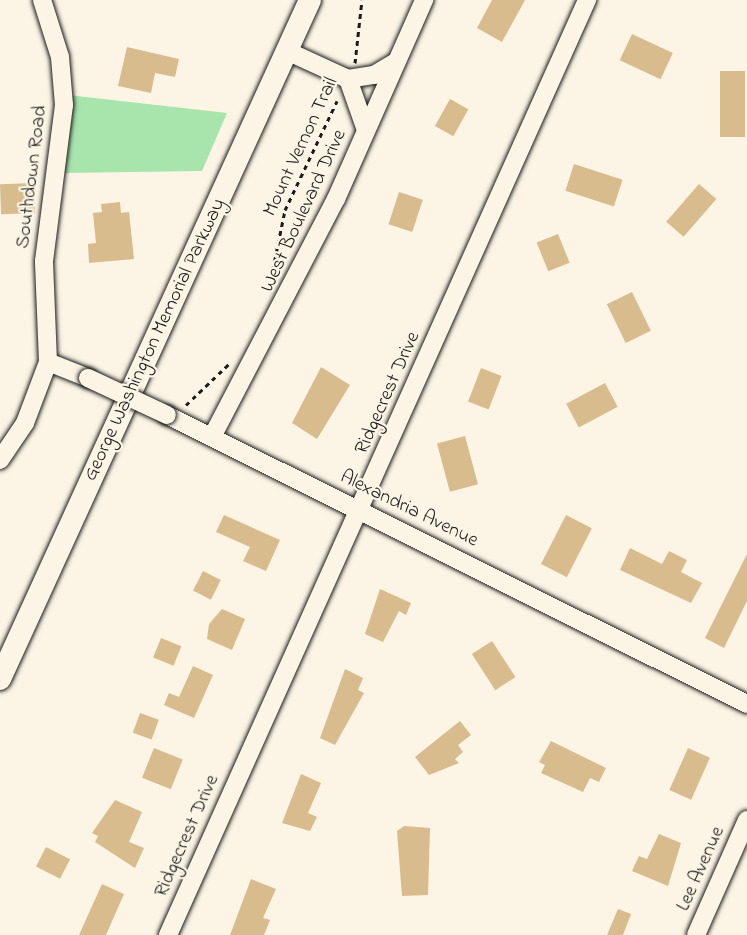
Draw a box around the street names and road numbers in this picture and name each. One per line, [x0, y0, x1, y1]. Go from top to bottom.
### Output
street label: Mount Vernon Trail [258, 74, 344, 220]
street label: Southdown Road [11, 104, 53, 250]
street label: West Boulevard Drive [256, 126, 352, 296]
street label: George Washington Memorial Parkway [79, 195, 231, 485]
street label: Ridgecrest Drive [350, 328, 426, 458]
street label: Alexandria Avenue [336, 465, 482, 553]
street label: Ridgecrest Drive [149, 771, 225, 901]
street label: Lee Avenue [672, 823, 730, 915]

